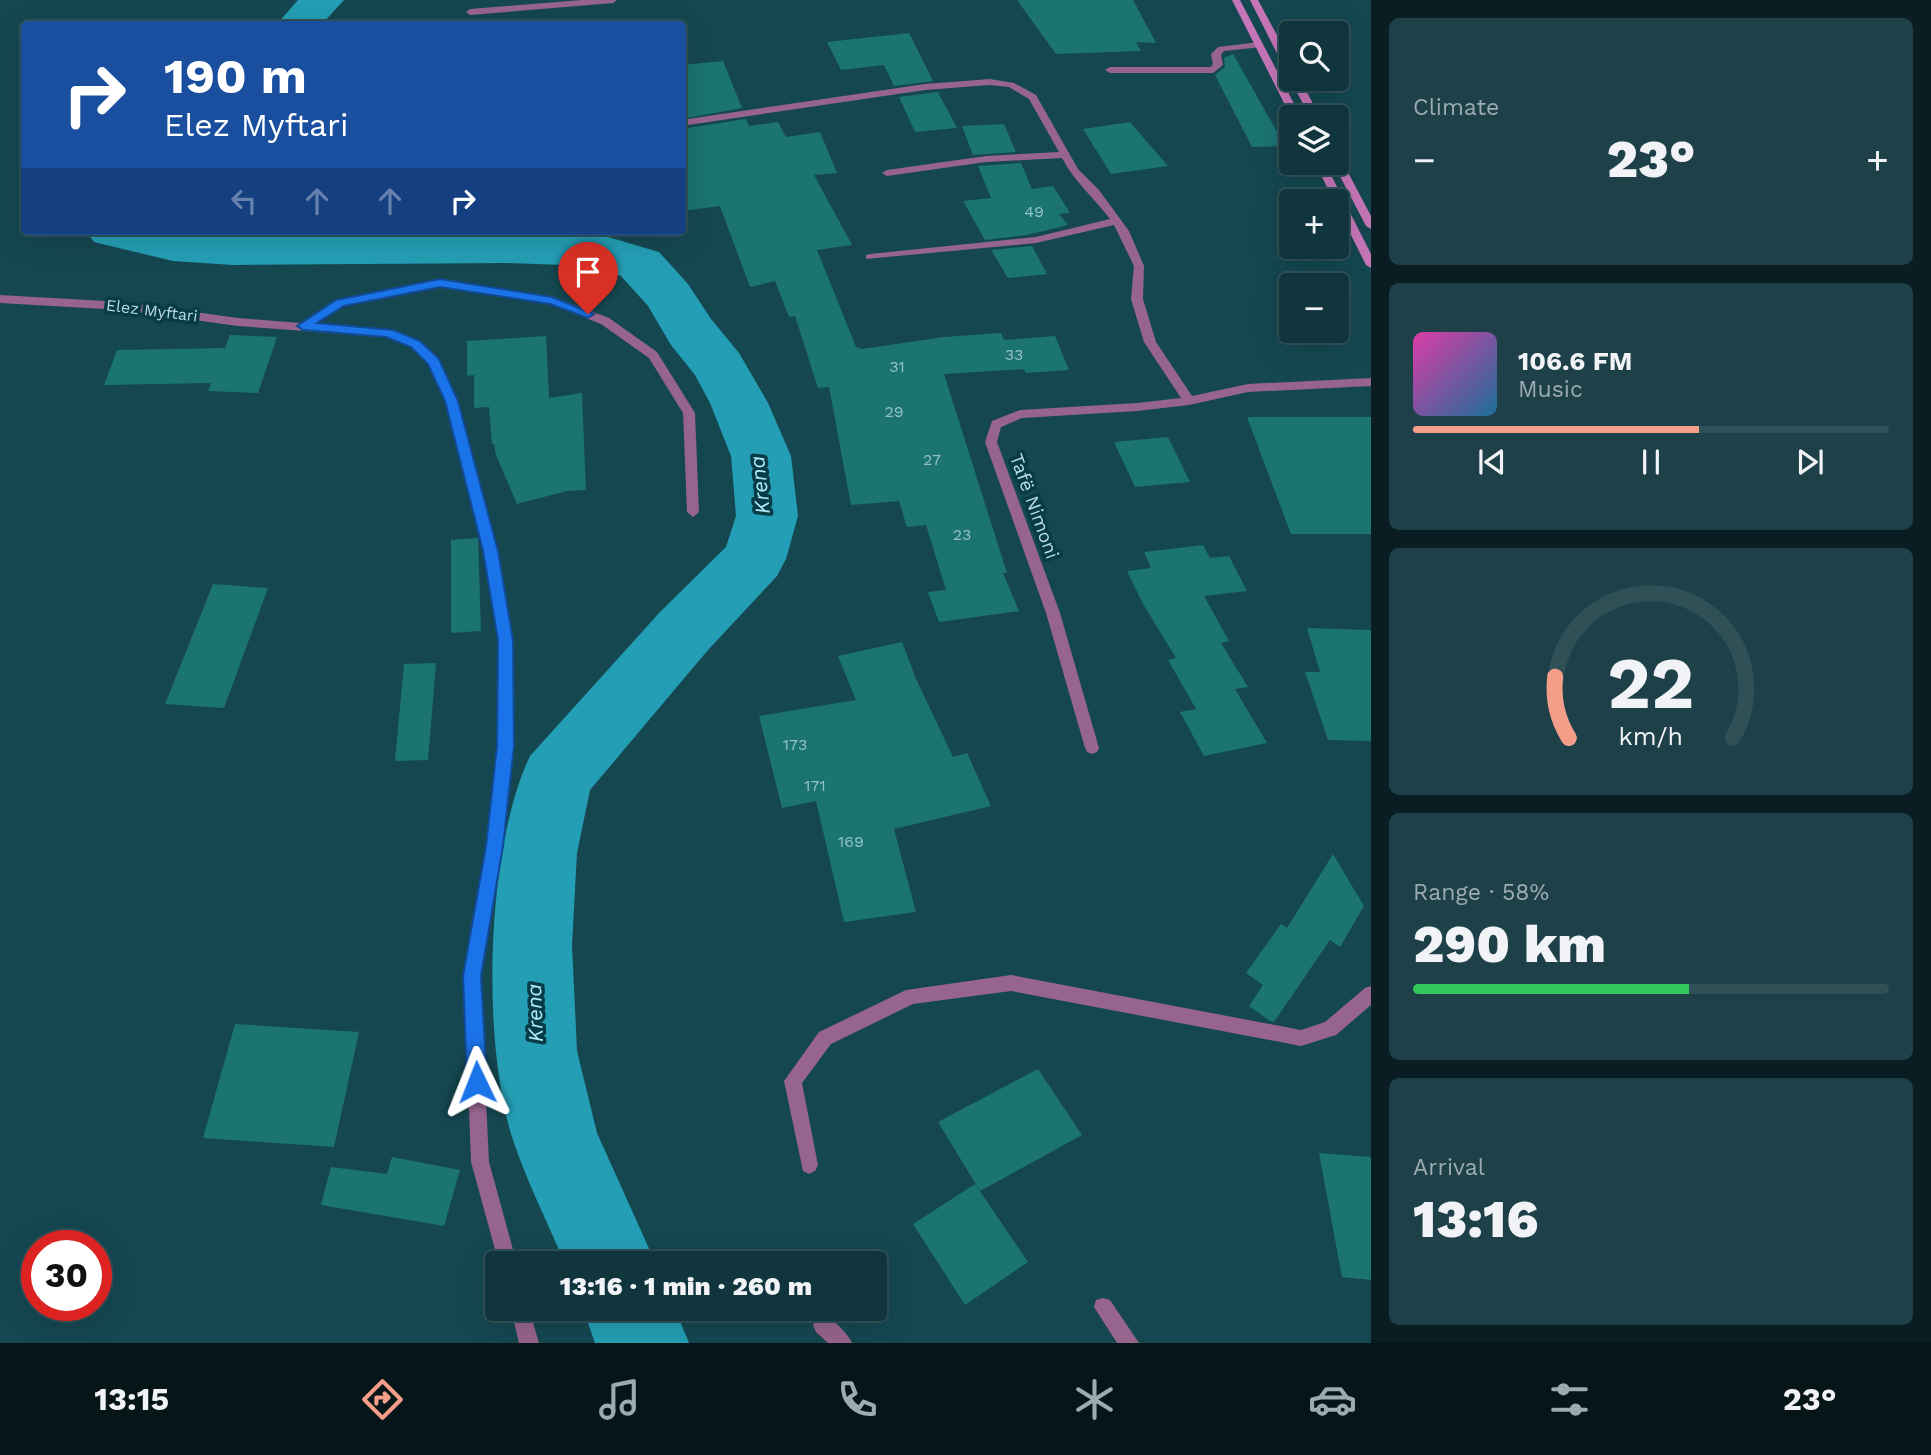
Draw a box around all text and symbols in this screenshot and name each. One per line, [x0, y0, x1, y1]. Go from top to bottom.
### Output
map controls [1279, 21, 1349, 343]
button: search [1279, 21, 1349, 91]
text: 190 m [164, 47, 307, 105]
icon: right [49, 49, 140, 140]
text: Climate [1413, 94, 1499, 121]
button: layers [1279, 105, 1349, 175]
text: Elez Myftari [164, 106, 349, 144]
text: 23° [1607, 129, 1695, 190]
text: − [1413, 138, 1436, 182]
text: + [1866, 138, 1889, 182]
icon: left [225, 182, 263, 220]
icon: ahead [298, 182, 336, 220]
icon: ahead [371, 182, 409, 220]
icon: right [444, 182, 482, 220]
button: + [1279, 189, 1349, 259]
house number: 49 [1024, 202, 1044, 221]
pin [558, 242, 618, 314]
icon: arrive [569, 253, 607, 291]
button: − [1279, 273, 1349, 343]
street label: Elez Myftari [105, 295, 199, 326]
house number: 33 [1005, 345, 1023, 364]
text: 106.6 FM [1518, 346, 1632, 376]
house number: 31 [889, 357, 905, 376]
text: Music [1518, 376, 1583, 403]
house number: 29 [884, 402, 904, 421]
icon: previous [1473, 443, 1511, 481]
icon: pause [1632, 443, 1670, 481]
icon: next [1791, 443, 1829, 481]
house number: 27 [923, 450, 941, 469]
street label: Tafë Nimoni [1005, 450, 1064, 562]
water label: Krena [744, 455, 775, 516]
house number: 23 [953, 525, 971, 544]
text: 22 [1608, 640, 1694, 726]
text: km/h [1619, 721, 1683, 750]
house number: 173 [783, 735, 807, 754]
house number: 171 [804, 776, 826, 795]
house number: 169 [838, 832, 864, 851]
text: Range · 58% [1413, 879, 1549, 906]
text: 290 km [1413, 914, 1606, 975]
water label: Krena [521, 983, 548, 1043]
position arrow [440, 1045, 514, 1119]
text: Arrival [1413, 1154, 1485, 1181]
text: 13:16 [1413, 1189, 1538, 1250]
speed limit sign: 30 [21, 1230, 112, 1321]
text: 13:16 · 1 min · 260 m [560, 1271, 812, 1301]
icon: directions [358, 1375, 407, 1424]
icon: music [595, 1375, 644, 1424]
icon: phone [833, 1375, 882, 1424]
icon: climate [1070, 1375, 1119, 1424]
icon: car [1308, 1375, 1357, 1424]
icon: filters [1545, 1375, 1594, 1424]
text: 13:15 [94, 1380, 169, 1418]
text: 23° [1783, 1380, 1837, 1418]

